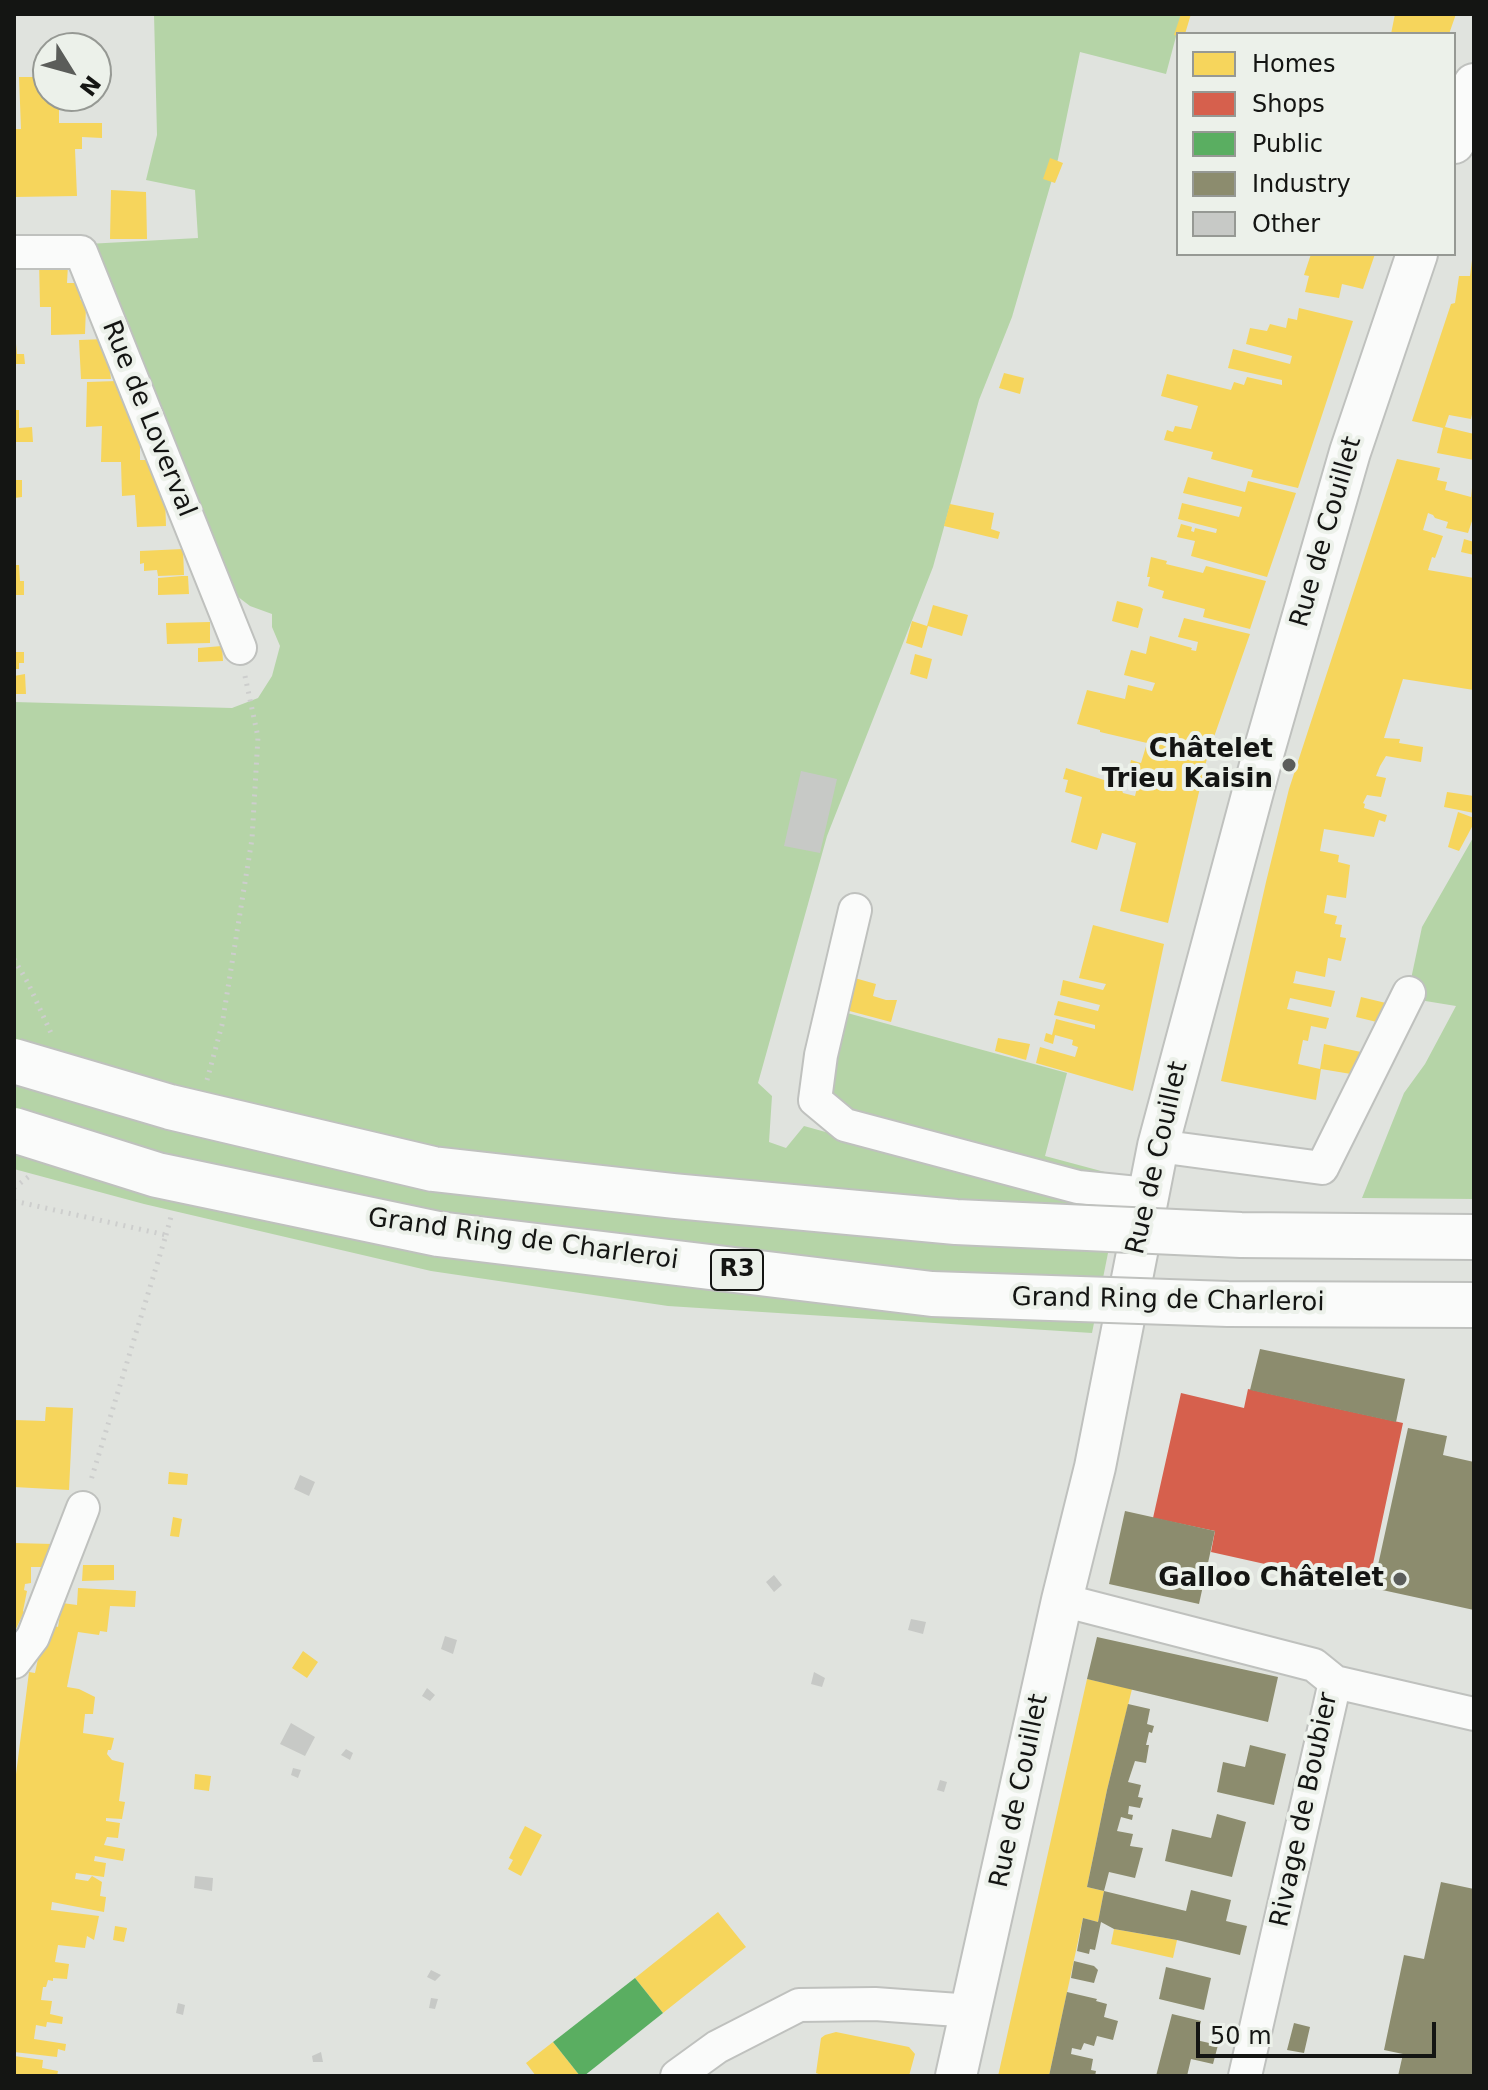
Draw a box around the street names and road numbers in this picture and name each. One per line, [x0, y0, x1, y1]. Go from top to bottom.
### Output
street label: Rue de Loverval [94, 316, 202, 522]
street label: Rue de Couillet [1285, 433, 1369, 631]
street label: Rue de Couillet [1121, 1059, 1195, 1257]
street label: Grand Ring de Charleroi [366, 1203, 680, 1277]
road number: R3 [711, 1250, 763, 1290]
street label: Grand Ring de Charleroi [1011, 1283, 1325, 1319]
street label: Rivage de Boubier [1265, 1690, 1345, 1930]
street label: Rue de Couillet [984, 1692, 1056, 1890]

